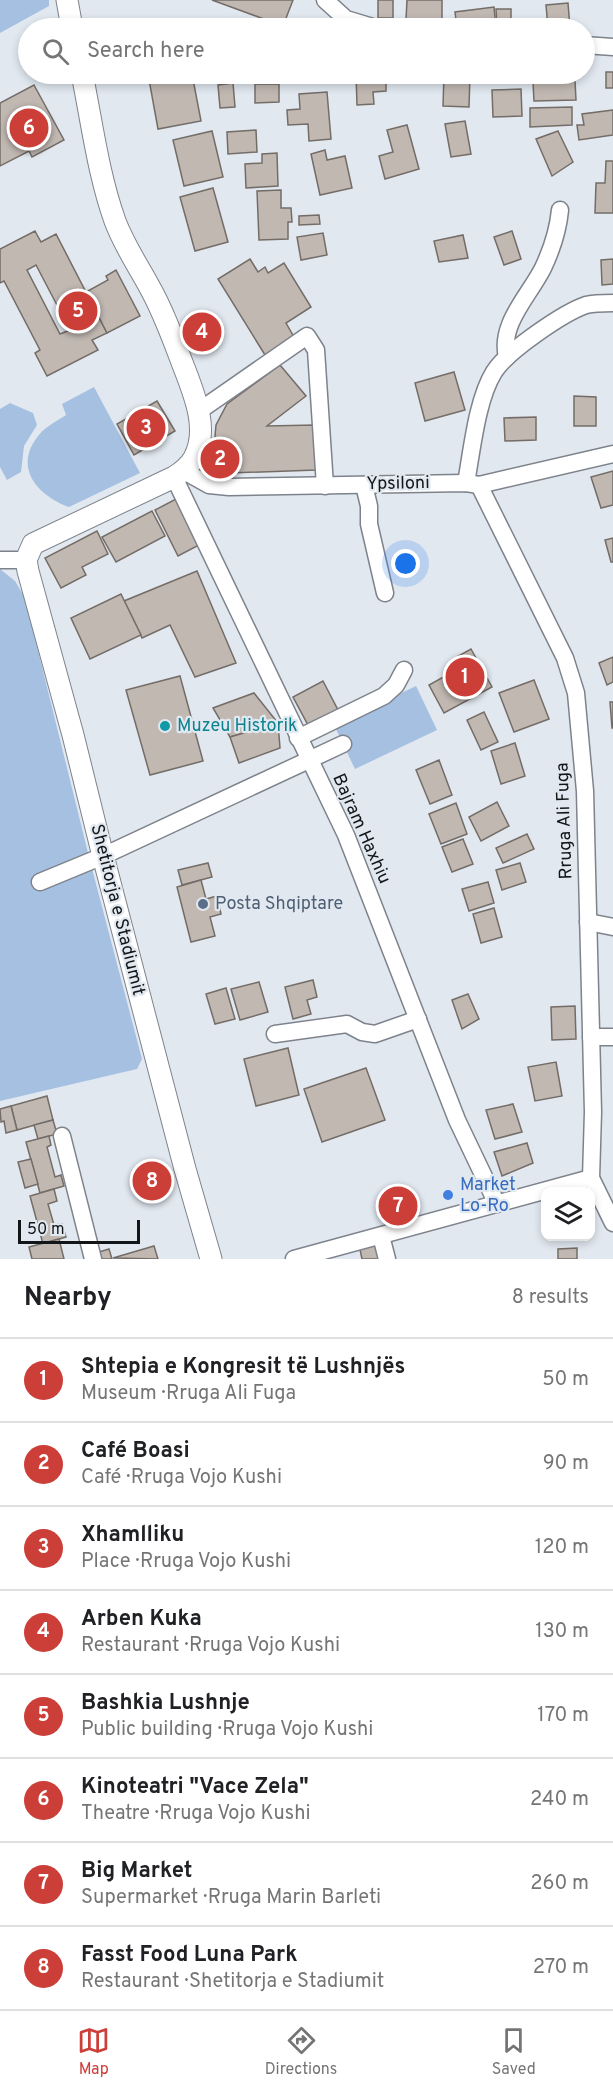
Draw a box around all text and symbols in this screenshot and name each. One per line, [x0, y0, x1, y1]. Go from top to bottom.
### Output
search box [18, 18, 595, 84]
icon: search [39, 35, 72, 68]
text: Search here [87, 38, 205, 65]
pin: 6 [9, 106, 48, 150]
pin: 5 [58, 288, 98, 334]
pin: 4 [182, 310, 222, 354]
pin: 3 [126, 406, 166, 450]
pin: 2 [200, 436, 240, 482]
street label: Ypsiloni [366, 472, 430, 496]
your location [391, 549, 420, 578]
pin: 1 [446, 654, 484, 700]
place label: Muzeu Historik [177, 715, 298, 738]
marker: Muzeu Historik [158, 719, 172, 733]
street label: Rruga Ali Fuga [551, 762, 579, 880]
street label: Bajram Haxhiu [326, 770, 396, 888]
street label: Shetitorja e Stadiumit [85, 822, 149, 998]
place label: Posta Shqiptare [215, 893, 343, 916]
marker: Posta Shqiptare [196, 897, 210, 911]
pin: 8 [132, 1158, 172, 1204]
place label: Market Lo-Ro [460, 1174, 516, 1218]
pin: 7 [378, 1184, 418, 1228]
map controls [541, 1187, 595, 1241]
button: layers [541, 1187, 595, 1241]
marker: Market Lo-Ro [441, 1188, 455, 1202]
scale bar [18, 1217, 140, 1244]
text: 50 m [27, 1220, 65, 1240]
text: Nearby [24, 1282, 112, 1315]
text: 8 results [512, 1285, 589, 1311]
text: Shtepia e Kongresit të Lushnjës [81, 1354, 405, 1381]
text: 1 [40, 1367, 48, 1393]
text: 50 m [542, 1367, 589, 1393]
text: Museum · Rruga Ali Fuga [81, 1381, 296, 1407]
text: Café Boasi [81, 1438, 190, 1465]
text: 2 [37, 1451, 50, 1477]
text: 90 m [543, 1451, 589, 1477]
text: Café · Rruga Vojo Kushi [81, 1465, 282, 1491]
text: Xhamlliku [81, 1522, 184, 1549]
text: 3 [38, 1535, 50, 1561]
text: 120 m [535, 1535, 589, 1561]
text: Place · Rruga Vojo Kushi [81, 1549, 291, 1575]
text: Arben Kuka [81, 1606, 202, 1633]
text: 4 [37, 1619, 50, 1645]
text: 130 m [535, 1619, 589, 1645]
text: Restaurant · Rruga Vojo Kushi [81, 1633, 340, 1659]
text: Bashkia Lushnje [81, 1690, 250, 1717]
text: 5 [37, 1703, 50, 1729]
text: 170 m [537, 1703, 589, 1729]
text: Public building · Rruga Vojo Kushi [81, 1717, 373, 1743]
text: Kinoteatri "Vace Zela" [81, 1774, 309, 1801]
text: 6 [37, 1787, 50, 1813]
text: 240 m [530, 1787, 589, 1813]
text: Theatre · Rruga Vojo Kushi [81, 1801, 310, 1827]
text: Big Market [81, 1858, 192, 1885]
text: 7 [38, 1871, 49, 1897]
text: 260 m [530, 1871, 589, 1897]
text: Supermarket · Rruga Marin Barleti [81, 1885, 381, 1911]
text: Fasst Food Luna Park [81, 1942, 297, 1969]
text: 8 [37, 1955, 50, 1981]
text: 270 m [533, 1955, 589, 1981]
text: Restaurant · Shetitorja e Stadiumit [81, 1969, 384, 1995]
tab: Map [77, 2024, 110, 2080]
tab: Directions [265, 2024, 337, 2080]
tab: Saved [492, 2024, 536, 2080]

